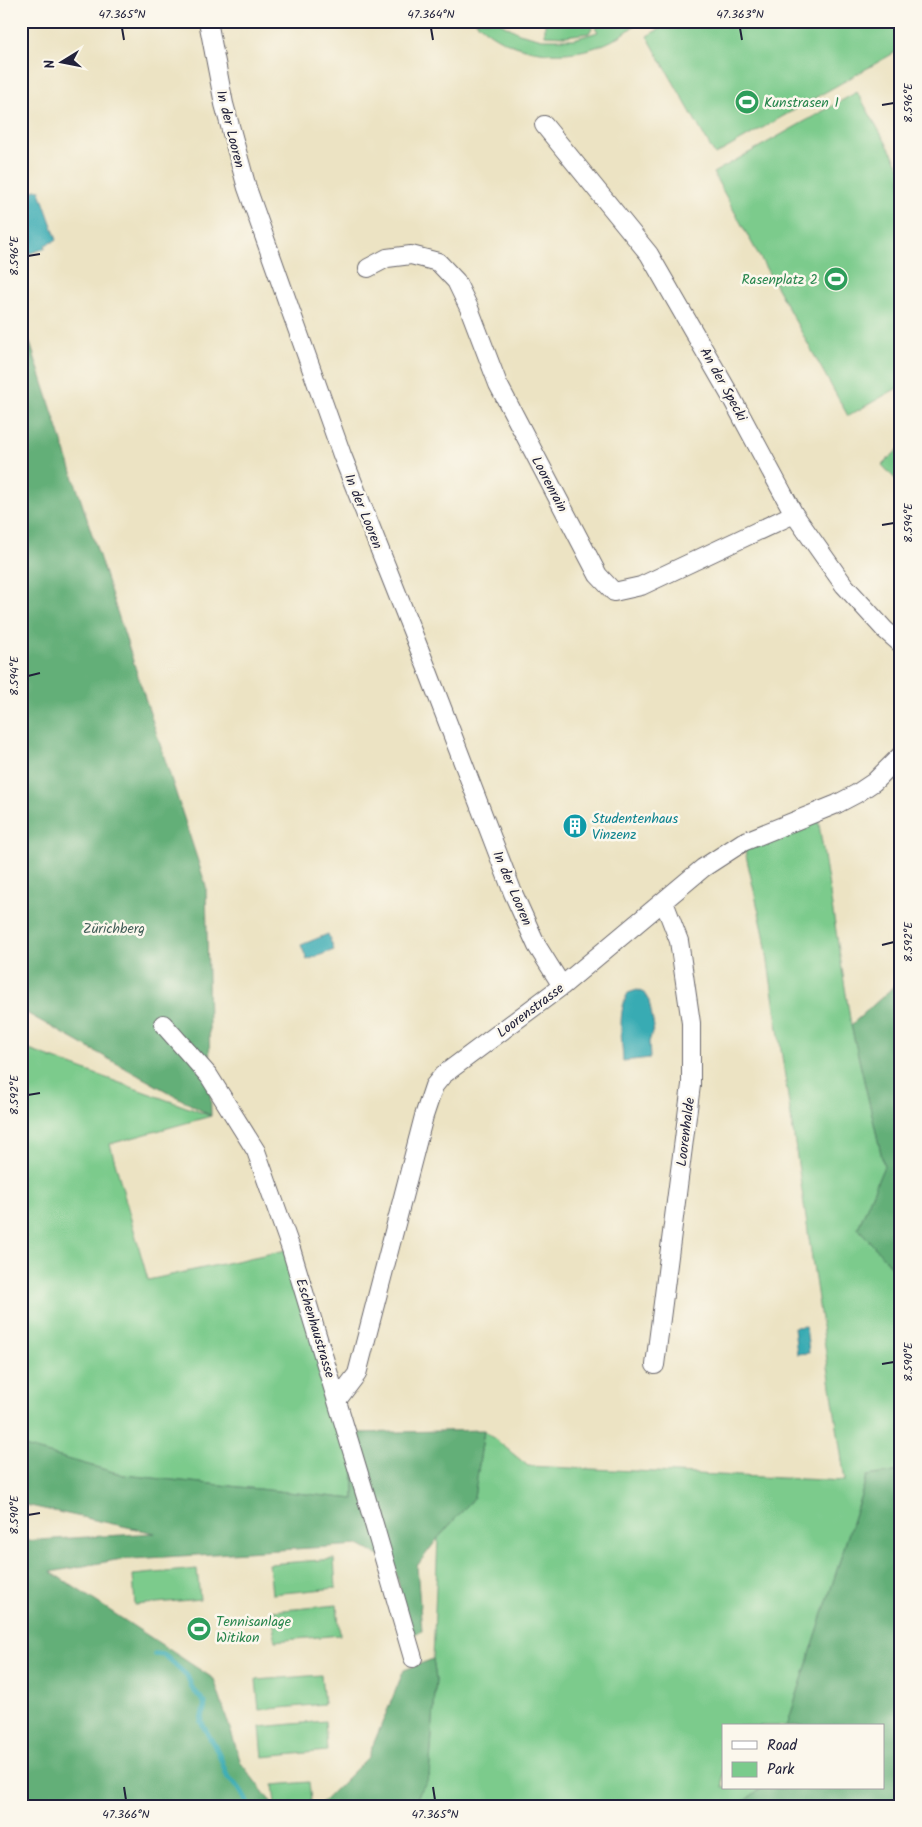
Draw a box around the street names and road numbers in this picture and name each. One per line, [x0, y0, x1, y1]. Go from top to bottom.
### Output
street label: In der Looren [210, 88, 250, 171]
street label: An der Specki [694, 343, 753, 426]
street label: Loorenrain [525, 452, 573, 516]
street label: In der Looren [338, 470, 388, 552]
street label: In der Looren [486, 847, 538, 929]
street label: Loorenstrasse [492, 978, 570, 1044]
street label: Loorenhalde [671, 1096, 701, 1168]
street label: Eschenhaustrasse [289, 1276, 341, 1382]

